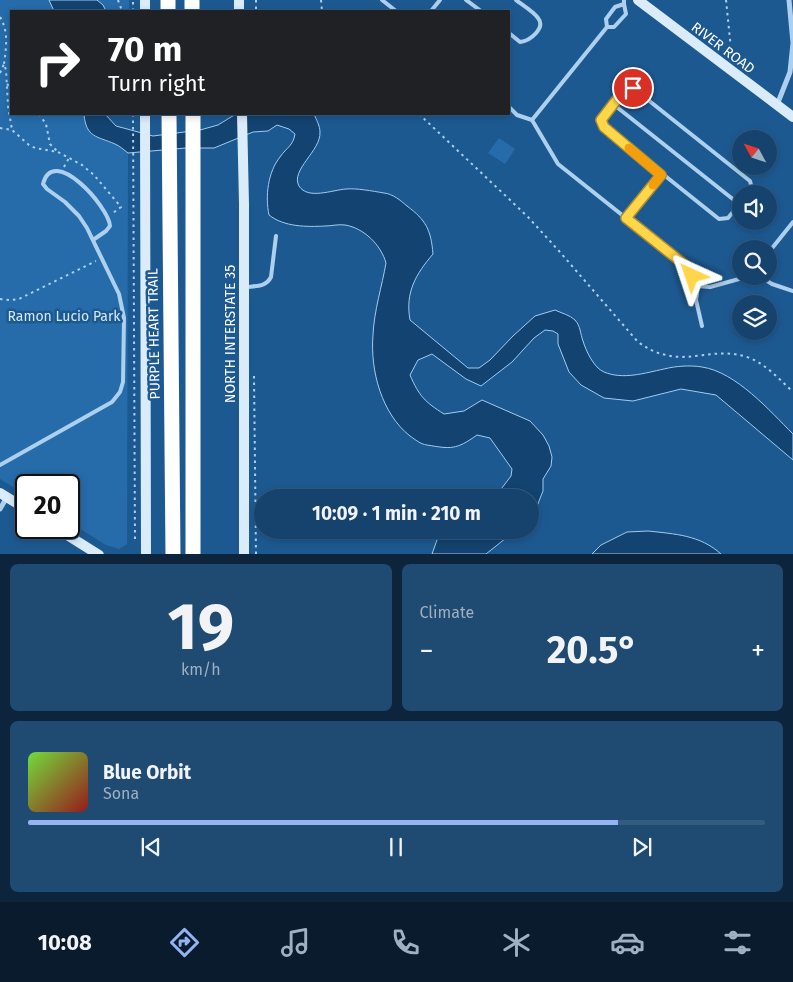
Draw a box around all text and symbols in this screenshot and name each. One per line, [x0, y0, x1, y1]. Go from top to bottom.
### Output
street label: RIVER ROAD [688, 19, 758, 77]
text: 70 m [108, 28, 182, 70]
icon: right [25, 30, 90, 95]
pin [612, 67, 654, 109]
text: Turn right [108, 70, 205, 97]
icon: arrive [619, 74, 647, 102]
north arrow [732, 130, 778, 175]
map controls [732, 130, 777, 340]
button: sound [732, 185, 777, 230]
button: search [732, 240, 777, 285]
position arrow [665, 249, 717, 301]
street label: NORTH INTERSTATE 35 [222, 265, 239, 403]
street label: PURPLE HEART TRAIL [144, 268, 164, 400]
button: layers [732, 295, 777, 340]
park label: Ramon Lucio Park [7, 308, 121, 325]
speed limit sign: 20 [15, 474, 80, 539]
text: 10:09 · 1 min · 210 m [312, 502, 481, 525]
text: 19 [167, 588, 234, 666]
text: Climate [420, 603, 474, 622]
text: 20.5° [547, 627, 638, 673]
text: − [420, 634, 434, 667]
text: + [751, 634, 765, 667]
text: km/h [181, 660, 221, 679]
text: Blue Orbit [103, 761, 191, 784]
text: Sona [103, 784, 139, 803]
icon: previous [137, 833, 165, 861]
icon: pause [382, 833, 410, 861]
icon: next [628, 833, 656, 861]
icon: directions [167, 925, 202, 960]
icon: music [278, 925, 313, 960]
icon: phone [388, 925, 423, 960]
icon: climate [499, 925, 534, 960]
icon: car [610, 925, 645, 960]
icon: filters [720, 925, 755, 960]
text: 10:08 [38, 929, 92, 956]

